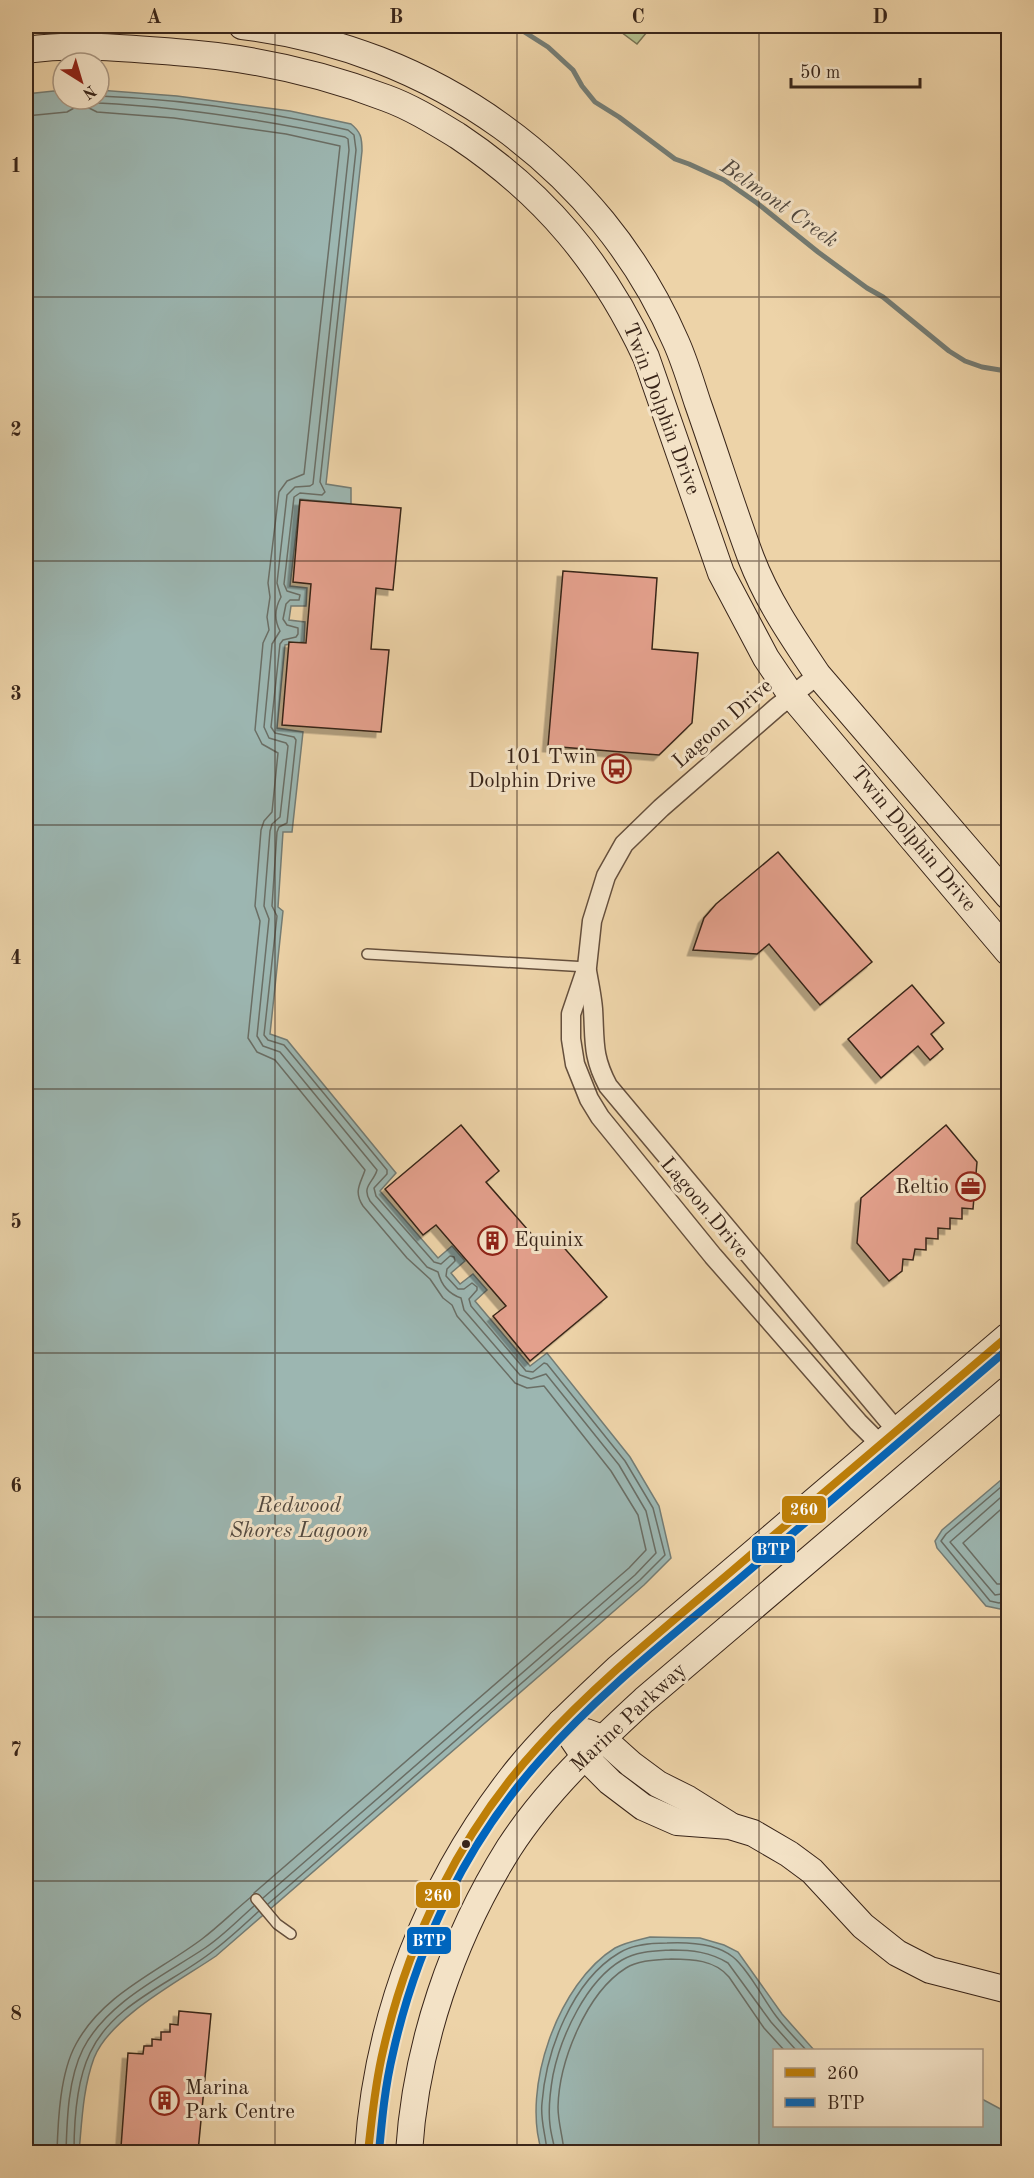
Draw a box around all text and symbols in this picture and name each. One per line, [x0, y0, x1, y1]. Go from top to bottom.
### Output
text: A [146, 8, 162, 28]
text: B [389, 8, 403, 28]
text: C [631, 8, 645, 28]
text: D [872, 8, 888, 28]
north arrow [51, 51, 111, 111]
scale bar [791, 51, 920, 89]
text: 50 m [800, 64, 840, 82]
text: N [79, 81, 99, 102]
water label: Belmont Creek [716, 155, 842, 253]
text: 1 [10, 157, 22, 177]
street label: Twin Dolphin Drive [619, 320, 703, 498]
text: 2 [10, 421, 22, 441]
street label: Lagoon Drive [669, 675, 777, 773]
text: 3 [10, 685, 22, 705]
place label: 101 Twin Dolphin Drive [468, 747, 596, 792]
bus stop icon: 101 Twin Dolphin Drive [601, 753, 633, 785]
street label: Twin Dolphin Drive [846, 762, 980, 916]
text: 4 [10, 949, 22, 969]
street label: Lagoon Drive [656, 1154, 752, 1262]
office icon: Reltio [954, 1171, 986, 1203]
place label: Reltio [895, 1177, 949, 1198]
text: 5 [10, 1212, 22, 1233]
building icon: Equinix [477, 1224, 509, 1256]
place label: Equinix [514, 1230, 584, 1251]
text: 6 [10, 1477, 22, 1497]
water label: Redwood Shores Lagoon [229, 1495, 369, 1542]
line badge: 260 [781, 1495, 827, 1524]
text: 260 [790, 1503, 818, 1519]
line badge: BTP [751, 1535, 796, 1564]
text: BTP [756, 1543, 790, 1559]
street label: Marine Parkway [567, 1659, 691, 1777]
text: 7 [10, 1741, 22, 1761]
unlabelled marker [460, 1838, 472, 1850]
line badge: 260 [415, 1881, 461, 1909]
text: 260 [424, 1889, 452, 1905]
line badge: BTP [406, 1926, 452, 1955]
text: BTP [412, 1934, 446, 1950]
text: 8 [10, 2005, 22, 2025]
legend [773, 2049, 983, 2127]
text: 260 [827, 2065, 858, 2083]
place label: Marina Park Centre [185, 2078, 295, 2123]
building icon: Marina Park Centre [148, 2084, 180, 2116]
text: BTP [827, 2095, 865, 2113]

